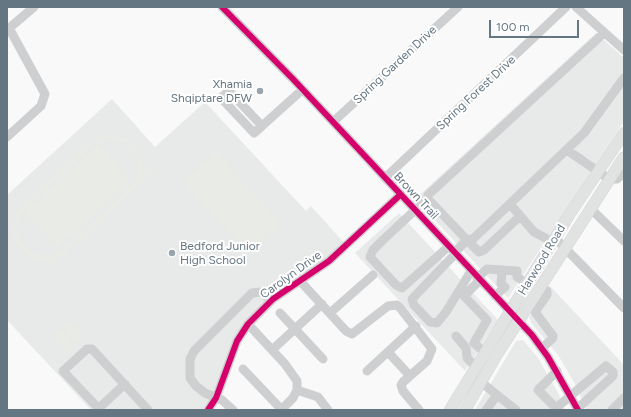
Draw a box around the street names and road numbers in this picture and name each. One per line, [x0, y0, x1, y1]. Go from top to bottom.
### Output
street label: Spring Garden Drive [350, 23, 440, 107]
street label: Spring Forest Drive [433, 53, 519, 133]
street label: Brown Trail [391, 170, 441, 222]
street label: Harwood Road [515, 222, 569, 298]
street label: Carolyn Drive [258, 248, 324, 302]

